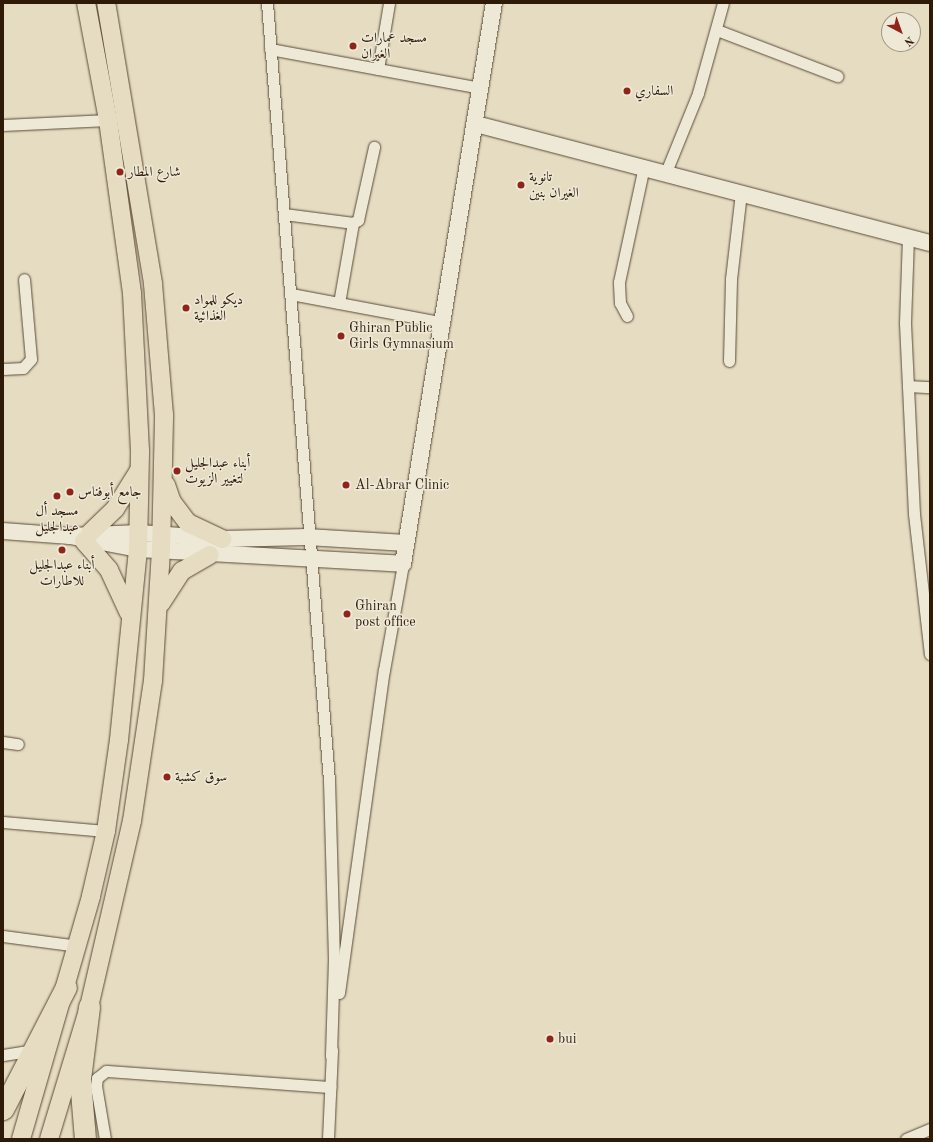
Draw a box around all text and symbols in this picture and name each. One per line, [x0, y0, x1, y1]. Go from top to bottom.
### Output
north arrow [881, 12, 921, 52]
place label: مسجد عمارات الغيران [361, 30, 427, 62]
text: N [902, 34, 915, 48]
marker: مسجد عمارات الغيران [348, 41, 358, 51]
place label: السفاري [635, 83, 673, 99]
marker: السفاري [622, 86, 632, 96]
place label: شارع المطار [128, 164, 181, 180]
marker: شارع المطار [115, 167, 125, 177]
place label: تانوية الغيران بنين [529, 169, 579, 202]
marker: تانوية الغيران بنين [516, 180, 526, 190]
place label: ديكو للمواد الغذائية [194, 292, 243, 324]
marker: ديكو للمواد الغذائية [181, 303, 191, 313]
place label: Ghiran Public Girls Gymnasium [349, 320, 454, 352]
marker: Ghiran Public Girls Gymnasium [336, 331, 346, 341]
place label: أبناء عبدالجليل لتغيير الزيوت [185, 455, 250, 488]
marker: أبناء عبدالجليل لتغيير الزيوت [172, 466, 182, 476]
place label: Al-Abrar Clinic [355, 477, 449, 493]
marker: Al-Abrar Clinic [340, 479, 352, 491]
place label: جامع أبوفناس [78, 484, 141, 500]
marker: جامع أبوفناس [65, 487, 75, 497]
marker: مسجد أل عبدالجليل [52, 491, 62, 501]
place label: مسجد أل عبدالجليل [35, 503, 79, 536]
marker: أبناء عبدالجليل للاطارات [57, 545, 67, 555]
place label: أبناء عبدالجليل للاطارات [29, 557, 95, 590]
place label: Ghiran post office [355, 598, 416, 630]
marker: Ghiran post office [342, 609, 352, 619]
place label: سوق كشبة [175, 769, 227, 785]
marker: سوق كشبة [162, 772, 172, 782]
place label: bui [558, 1031, 576, 1047]
marker: bui [545, 1034, 555, 1044]

